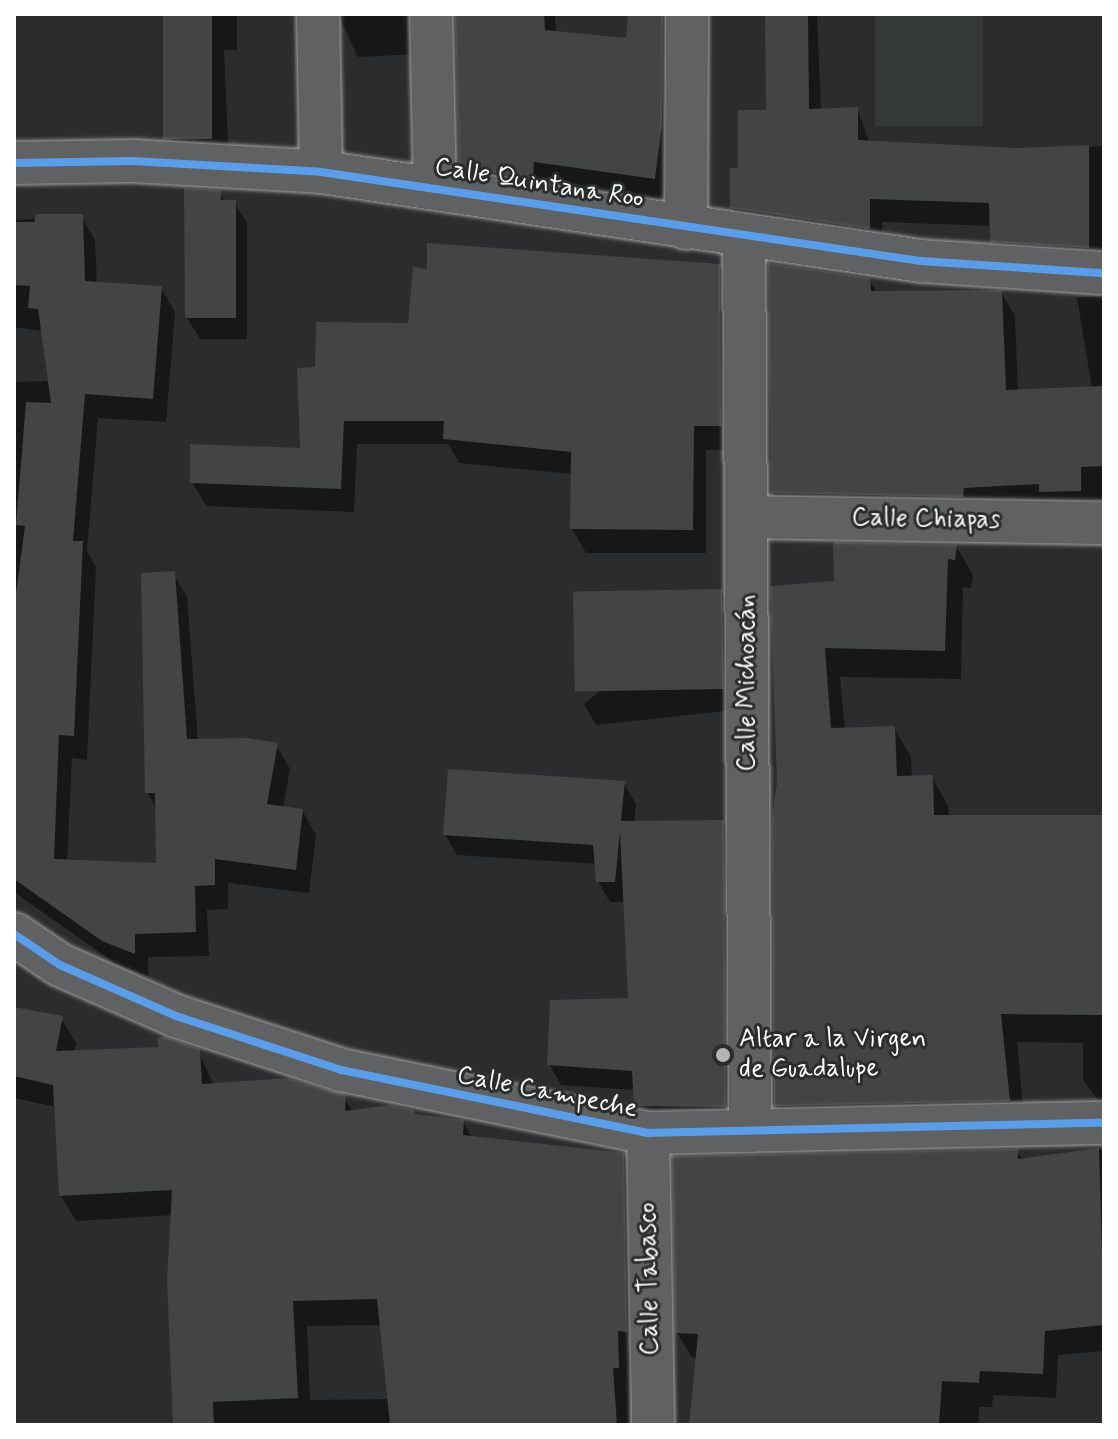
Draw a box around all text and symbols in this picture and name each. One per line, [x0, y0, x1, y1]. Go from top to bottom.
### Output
street label: Calle Quintana Roo [432, 152, 646, 216]
street label: Calle Chiapas [851, 503, 1001, 537]
street label: Calle Michoacán [732, 595, 764, 771]
place label: Altar a la Virgen de Guadalupe [739, 1024, 922, 1086]
marker: Altar a la Virgen de Guadalupe [714, 1046, 732, 1064]
street label: Calle Campeche [456, 1061, 638, 1125]
street label: Calle Tabasco [633, 1206, 667, 1352]

